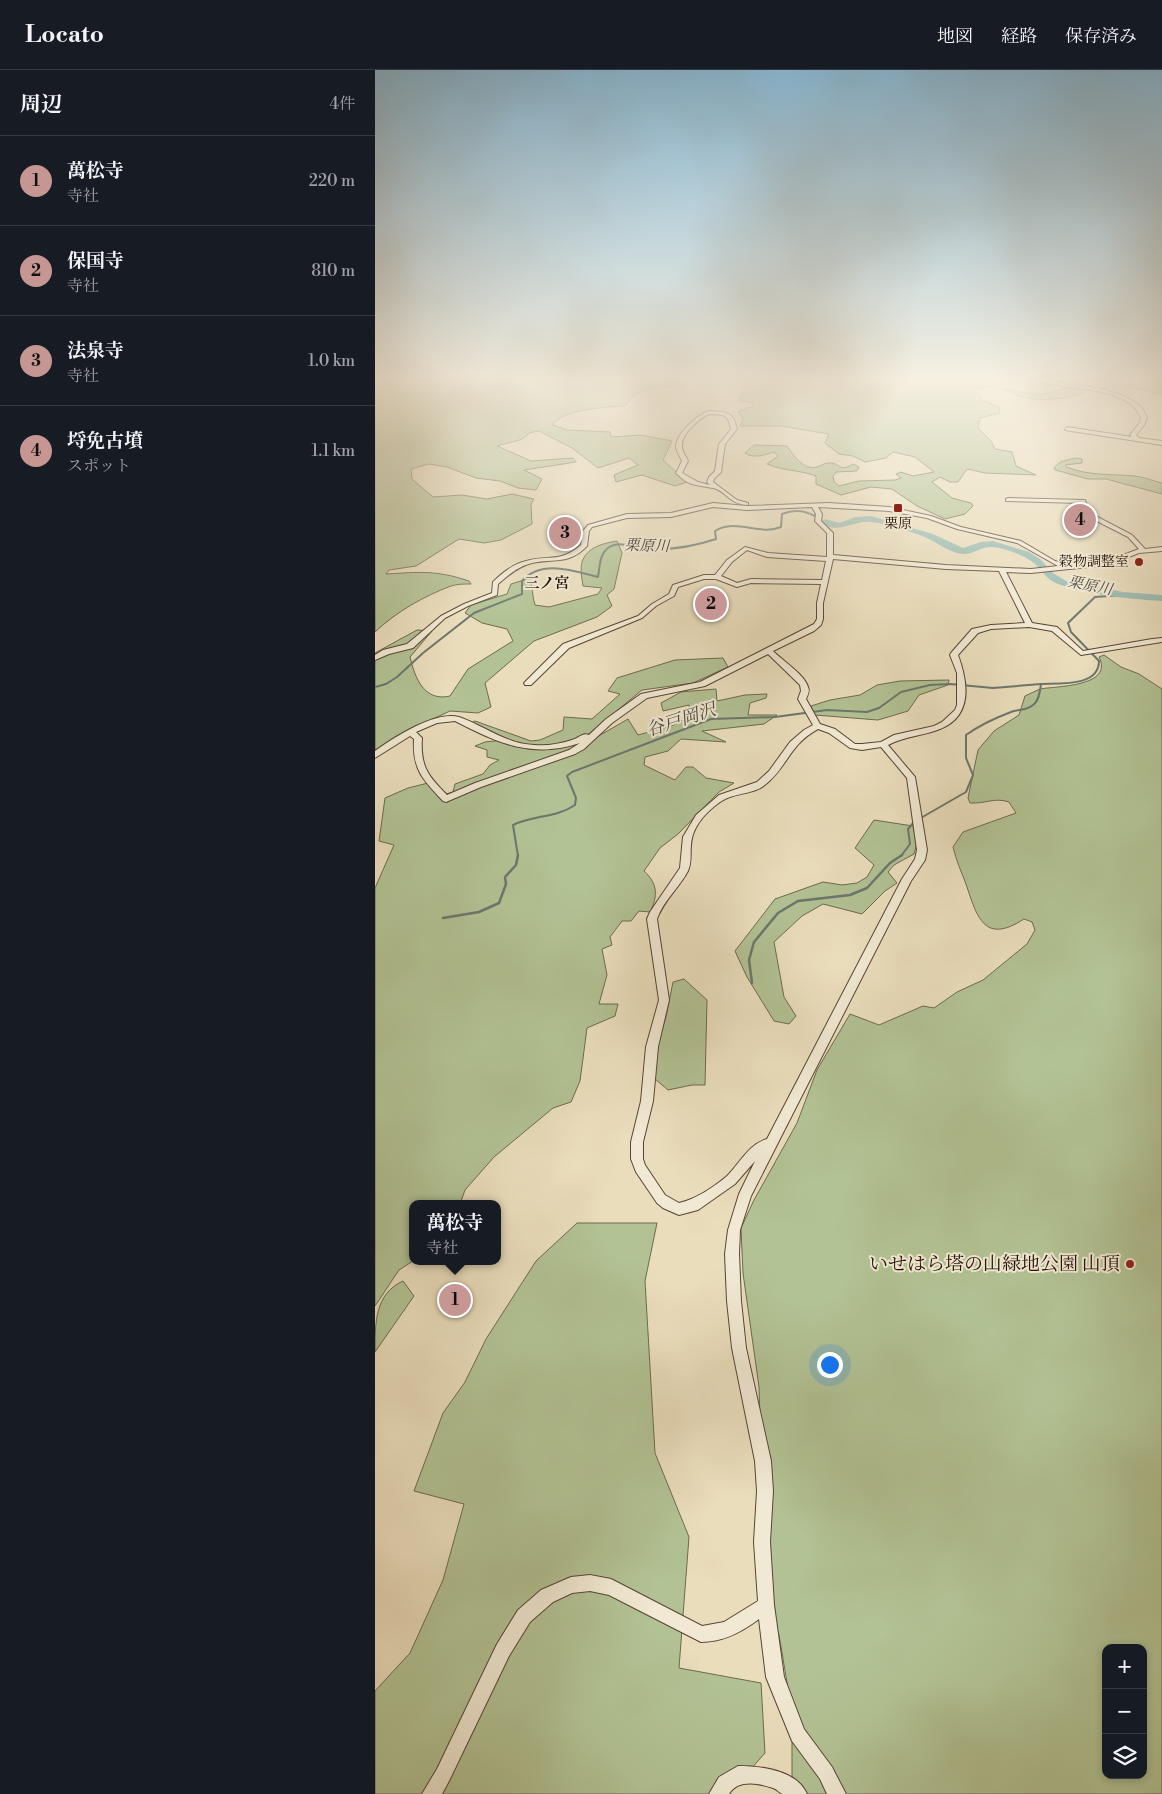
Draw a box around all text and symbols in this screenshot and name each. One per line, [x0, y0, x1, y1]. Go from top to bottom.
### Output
text: Locato [25, 20, 104, 50]
text: 地図 [937, 25, 973, 48]
text: 経路 [1001, 25, 1037, 48]
text: 保存済み [1065, 25, 1137, 48]
text: 周辺 [20, 92, 62, 118]
text: 4件 [329, 94, 355, 114]
text: 萬松寺 [67, 159, 124, 183]
text: 1 [32, 171, 40, 191]
text: 220 m [309, 171, 355, 191]
text: 寺社 [67, 186, 99, 206]
text: 保国寺 [67, 249, 124, 273]
text: 2 [31, 261, 41, 281]
text: 810 m [311, 261, 355, 281]
text: 寺社 [67, 276, 99, 296]
text: 法泉寺 [67, 339, 124, 363]
text: 3 [31, 351, 41, 371]
text: 1.0 km [308, 351, 355, 371]
text: 寺社 [67, 366, 99, 386]
text: 埒免古墳 [67, 429, 143, 453]
text: 4 [31, 441, 41, 461]
text: 1.1 km [311, 441, 355, 461]
text: スポット [67, 456, 131, 476]
pin: 4 [1064, 501, 1096, 539]
marker: 栗原 [892, 502, 904, 514]
pin: 3 [549, 514, 581, 552]
place label: 栗原 [884, 515, 912, 533]
water label: 栗原川 [624, 536, 672, 556]
place label: 穀物調整室 [1059, 553, 1129, 571]
marker: 穀物調整室 [1133, 556, 1145, 568]
water label: 栗原川 [1066, 572, 1116, 600]
district label: 三ノ宮 [524, 574, 570, 593]
pin: 2 [695, 585, 727, 623]
water label: 谷戸岡沢 [643, 697, 721, 742]
popup [409, 1200, 501, 1265]
text: 萬松寺 [426, 1211, 484, 1235]
text: 寺社 [426, 1238, 459, 1258]
place label: いせはら塔の山緑地公園 山頂 [869, 1252, 1120, 1276]
marker: いせはら塔の山緑地公園 山頂 [1124, 1258, 1136, 1270]
pin: 1 [439, 1281, 471, 1319]
your location [817, 1352, 843, 1378]
map controls [1102, 1644, 1147, 1779]
button: + [1102, 1644, 1147, 1689]
button: − [1102, 1689, 1147, 1734]
button: layers [1102, 1734, 1147, 1779]

